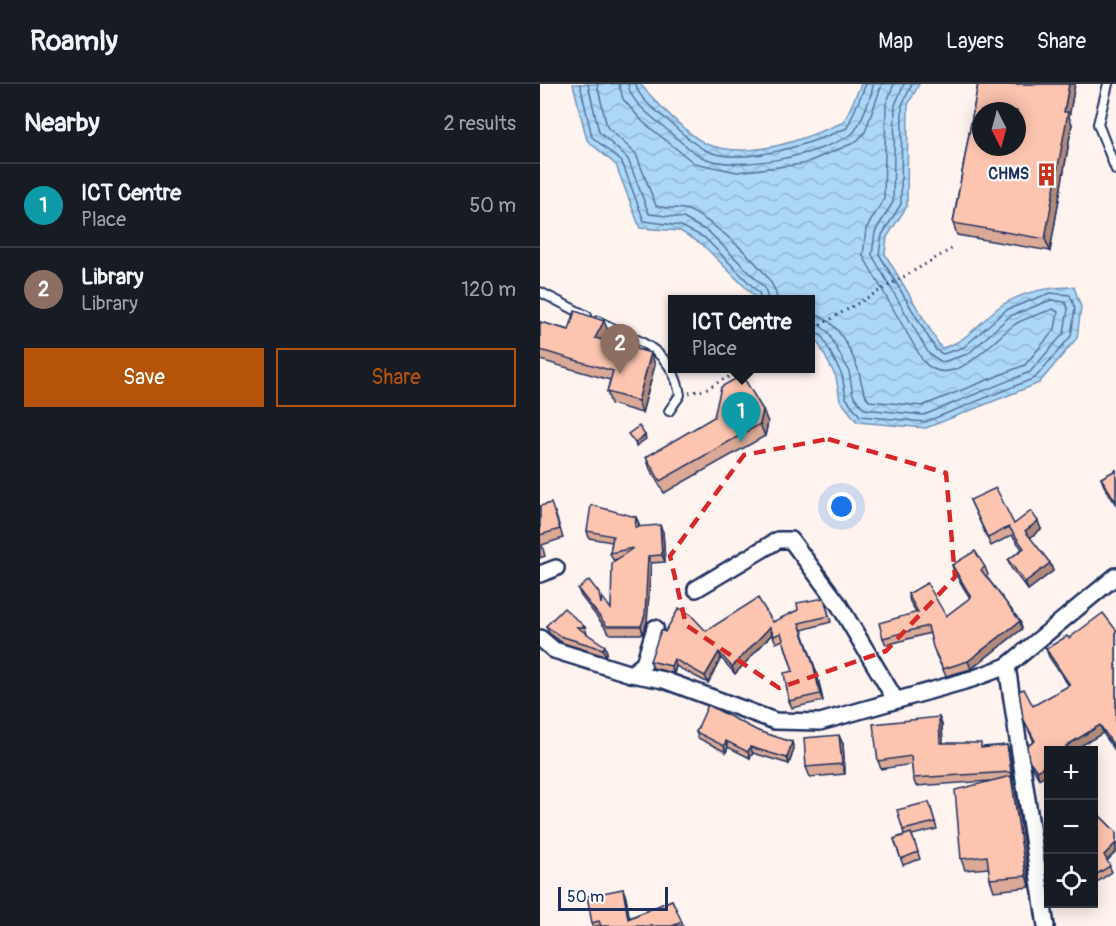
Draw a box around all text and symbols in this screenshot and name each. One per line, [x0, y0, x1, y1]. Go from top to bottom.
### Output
text: Roamly [30, 24, 118, 59]
text: Map [878, 28, 913, 55]
text: Layers [946, 28, 1004, 55]
text: Share [1037, 28, 1086, 55]
north arrow [972, 102, 1026, 156]
text: Nearby [24, 107, 100, 139]
text: 2 results [444, 111, 516, 136]
building icon: CHMS [1034, 161, 1060, 187]
place label: CHMS [988, 164, 1029, 184]
text: ICT Centre [81, 179, 181, 207]
text: 1 [40, 193, 47, 218]
text: 50 m [469, 193, 516, 218]
text: Place [81, 207, 126, 232]
text: Library [81, 263, 143, 291]
text: 2 [38, 277, 49, 302]
text: 120 m [461, 277, 516, 302]
text: Library [81, 291, 138, 316]
popup [668, 295, 815, 373]
text: ICT Centre [691, 308, 792, 336]
pin: 2 [600, 324, 640, 374]
text: Place [691, 336, 737, 361]
button: Save [24, 348, 264, 407]
button: Share [276, 348, 516, 407]
pin: 1 [722, 392, 760, 442]
your location [827, 492, 856, 521]
map controls [1044, 746, 1098, 908]
button: + [1044, 746, 1098, 800]
button: − [1044, 800, 1098, 854]
button: locate [1044, 854, 1098, 908]
scale bar [558, 884, 668, 912]
text: 50 m [567, 887, 604, 907]

